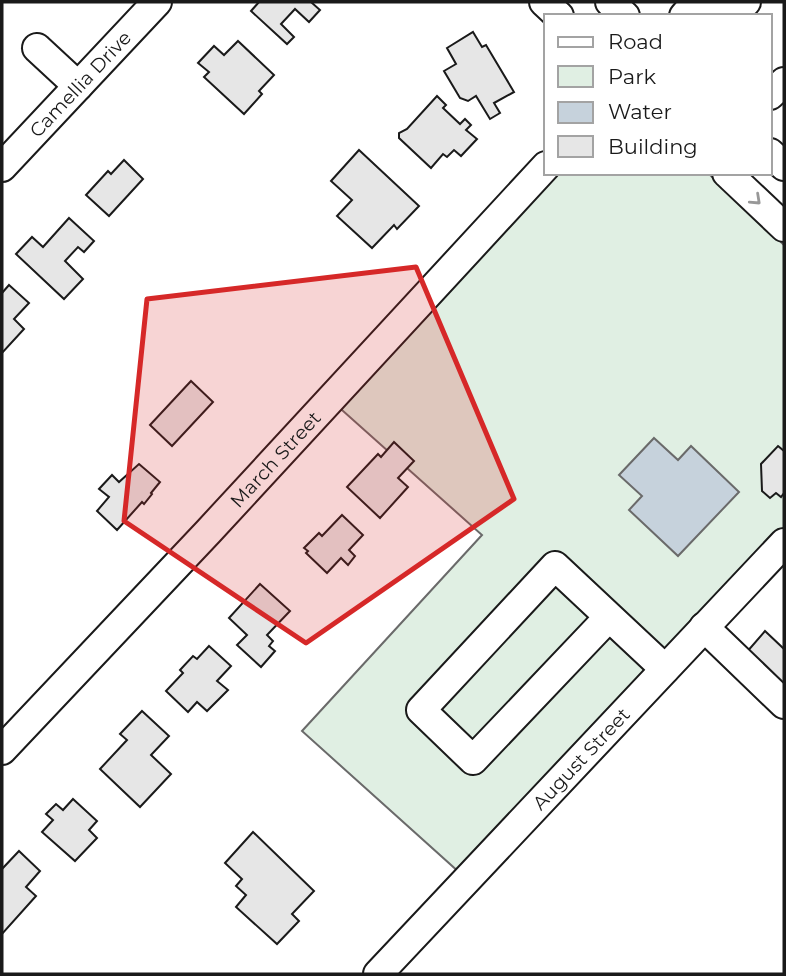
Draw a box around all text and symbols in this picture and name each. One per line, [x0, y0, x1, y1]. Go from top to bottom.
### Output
legend [544, 14, 772, 175]
street label: Camellia Drive [25, 26, 136, 142]
text: Road [608, 29, 663, 54]
text: Park [608, 64, 656, 89]
text: Water [608, 99, 672, 124]
text: Building [608, 134, 698, 159]
one-way arrow [748, 192, 761, 205]
street label: March Street [225, 406, 325, 512]
street label: August Street [528, 703, 635, 814]

